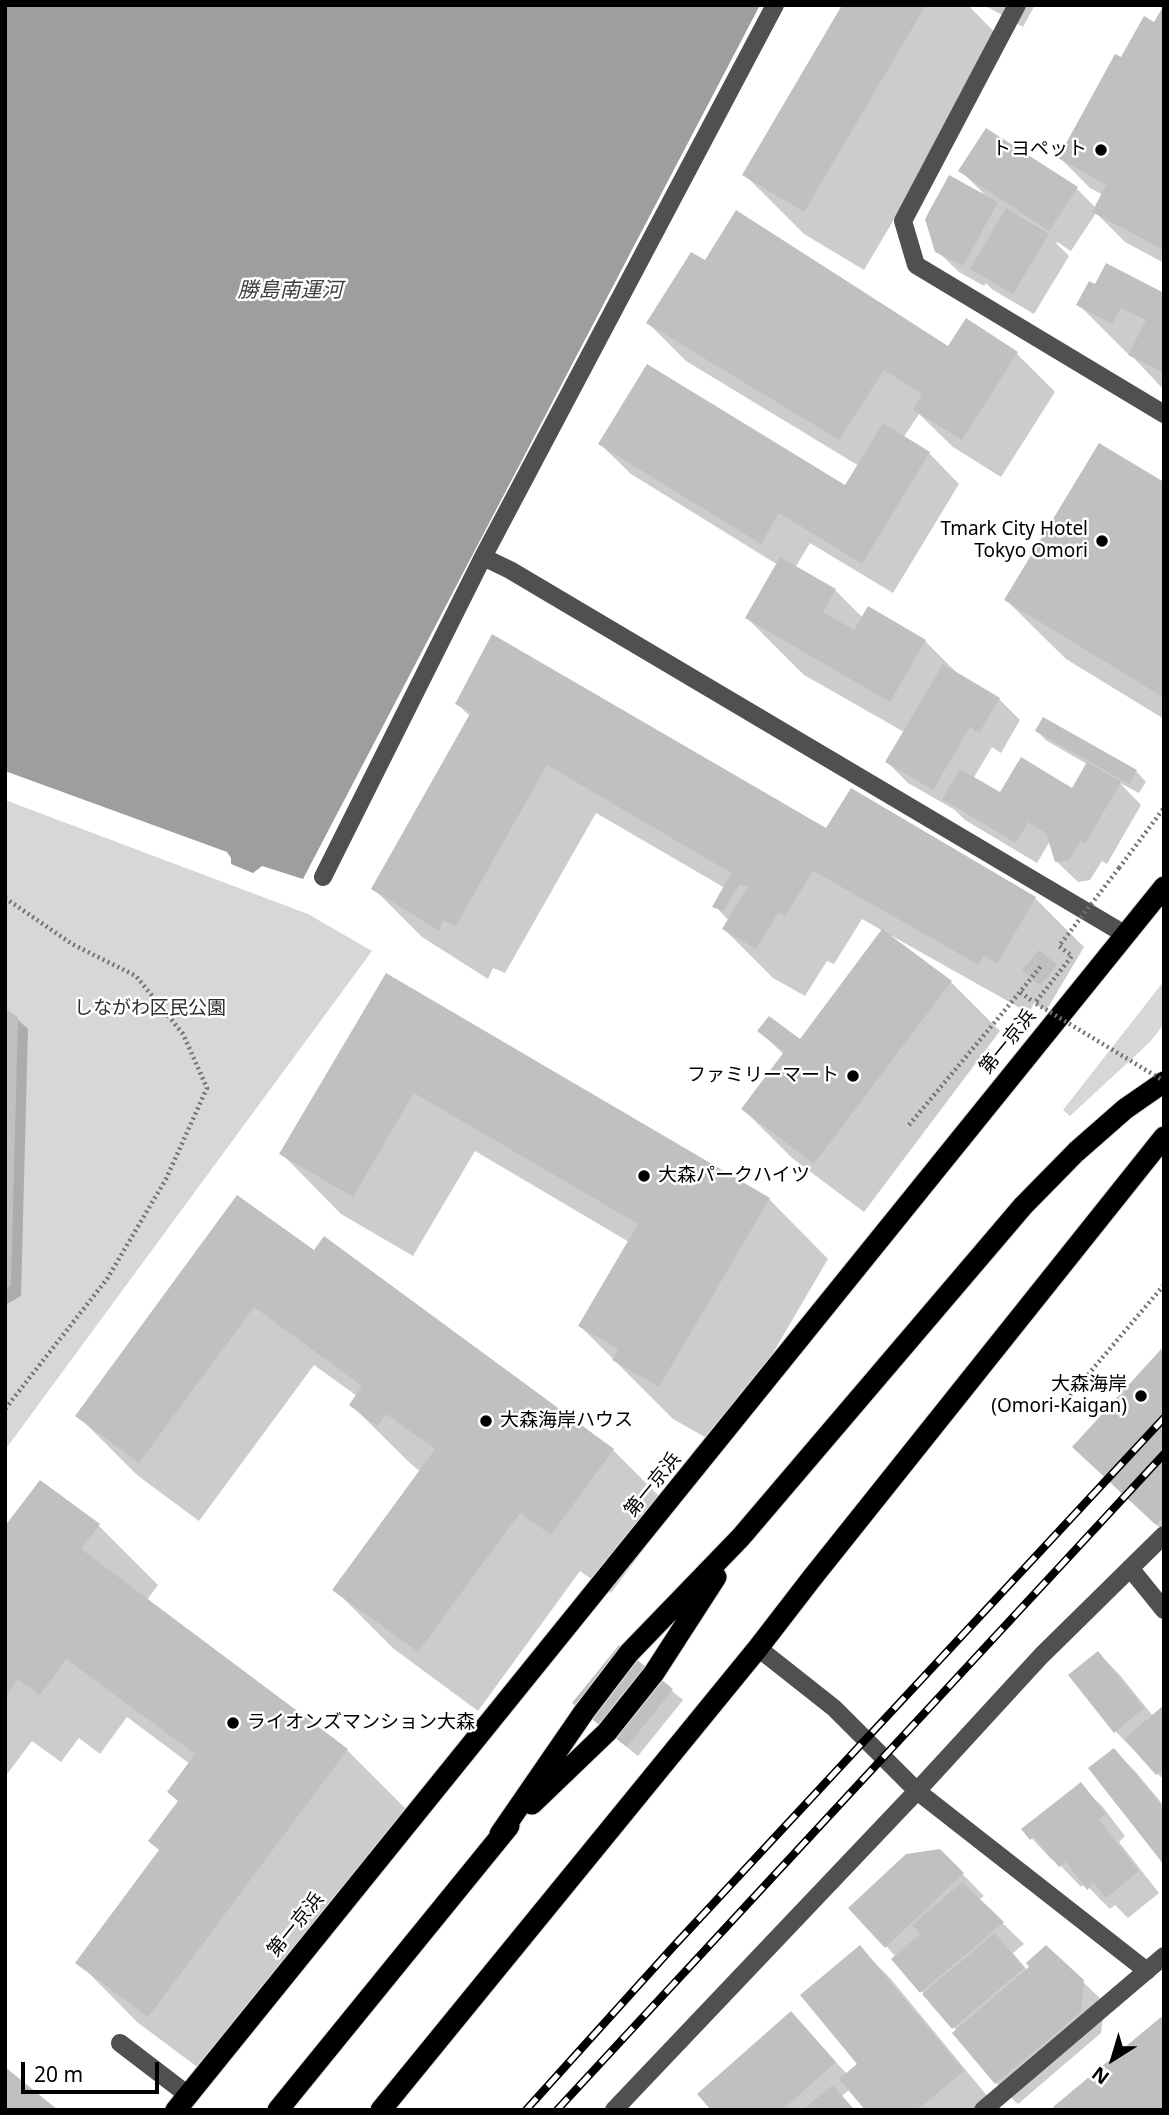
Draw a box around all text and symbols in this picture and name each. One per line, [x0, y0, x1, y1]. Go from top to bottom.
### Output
place label: トヨペット [992, 139, 1087, 161]
marker: トヨペット [1093, 142, 1109, 158]
water label: 勝島南運河 [238, 278, 342, 304]
place label: Tmark City Hotel Tokyo Omori [941, 519, 1088, 563]
marker: Tmark City Hotel Tokyo Omori [1094, 533, 1110, 549]
park label: しながわ区民公園 [74, 998, 226, 1020]
street label: 第一京浜 [975, 1005, 1041, 1079]
place label: ファミリーマート [687, 1065, 839, 1087]
marker: ファミリーマート [845, 1068, 861, 1084]
place label: 大森パークハイツ [658, 1165, 810, 1187]
marker: 大森パークハイツ [636, 1168, 652, 1184]
place label: 大森海岸 (Omori-Kaigan) [991, 1374, 1127, 1418]
marker: 大森海岸 (Omori-Kaigan) [1133, 1388, 1149, 1404]
place label: 大森海岸ハウス [500, 1410, 633, 1432]
marker: 大森海岸ハウス [478, 1413, 494, 1429]
street label: 第一京浜 [620, 1448, 686, 1522]
place label: ライオンズマンション大森 [247, 1712, 475, 1734]
marker: ライオンズマンション大森 [225, 1715, 241, 1731]
street label: 第一京浜 [263, 1888, 329, 1962]
north arrow [1078, 2024, 1148, 2094]
scale bar [24, 2048, 163, 2092]
text: 20 m [34, 2060, 83, 2088]
text: N [1086, 2061, 1114, 2091]

